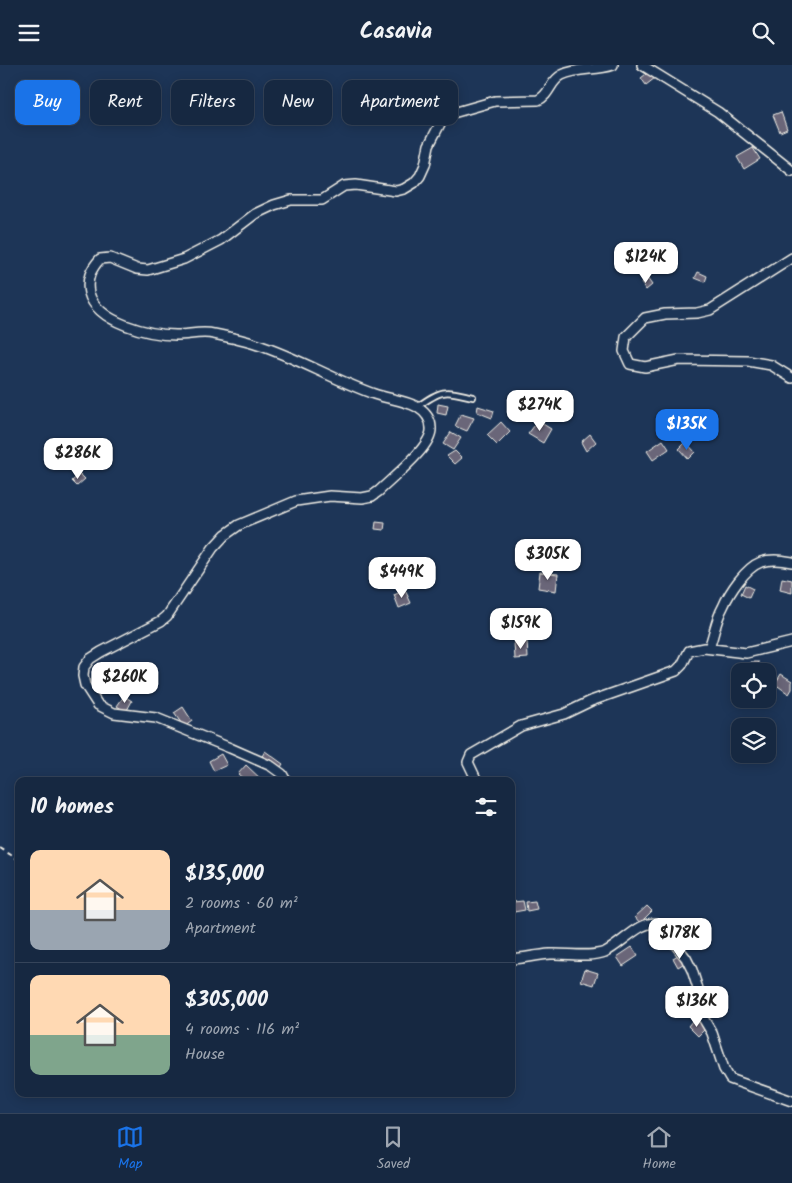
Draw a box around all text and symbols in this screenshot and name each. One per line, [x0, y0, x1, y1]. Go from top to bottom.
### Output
text: Casavia [360, 15, 432, 50]
icon: menu [15, 19, 43, 47]
icon: search [749, 19, 777, 47]
chip: Buy [15, 80, 80, 125]
chip: Rent [90, 80, 161, 125]
chip: Filters [171, 80, 254, 125]
chip: New [264, 80, 332, 125]
chip: Apartment [342, 80, 458, 125]
pin: $124K [611, 241, 681, 284]
text: $124K [625, 245, 667, 270]
pin: $274K [505, 389, 575, 432]
text: $274K [518, 393, 562, 418]
pin: $135K [652, 409, 722, 451]
text: $135K [667, 412, 707, 437]
pin: $286K [43, 437, 113, 480]
text: $286K [55, 441, 101, 466]
pin: $305K [513, 539, 583, 581]
text: $305K [526, 542, 570, 567]
pin: $449K [367, 557, 437, 599]
text: $449K [380, 560, 424, 585]
pin: $159K [486, 607, 556, 650]
text: $159K [501, 611, 541, 636]
pin: $260K [90, 661, 160, 704]
map controls [731, 663, 776, 763]
button: locate [731, 663, 776, 708]
text: $260K [102, 665, 148, 690]
button: layers [731, 718, 776, 763]
text: 10 homes [30, 791, 114, 824]
icon: filters [472, 793, 500, 821]
text: $135,000 [185, 858, 264, 891]
icon: home [70, 870, 130, 930]
text: 2 rooms · 60 m² [185, 891, 298, 916]
text: Apartment [185, 916, 256, 941]
pin: $178K [645, 917, 715, 960]
text: $178K [660, 921, 700, 946]
text: $305,000 [185, 984, 268, 1017]
pin: $136K [662, 985, 732, 1028]
text: $136K [676, 989, 718, 1014]
icon: home [70, 995, 130, 1055]
text: 4 rooms · 116 m² [185, 1017, 299, 1042]
text: House [185, 1042, 225, 1067]
tab: Map [116, 1123, 144, 1175]
tab: Saved [377, 1123, 410, 1175]
tab: Home [643, 1123, 676, 1175]

